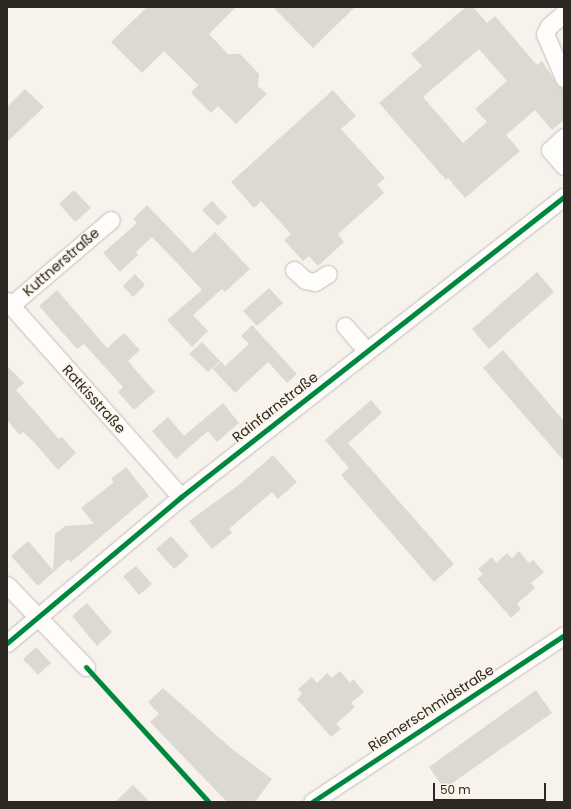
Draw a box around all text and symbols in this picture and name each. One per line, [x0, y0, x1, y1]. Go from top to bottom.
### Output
street label: Kuttnerstraße [19, 224, 103, 300]
street label: Ratkisstraße [59, 361, 129, 437]
street label: Rainfarnstraße [229, 368, 321, 446]
street label: Riemerschmidstraße [365, 661, 497, 755]
scale bar [435, 775, 548, 801]
text: 50 m [440, 781, 471, 798]

